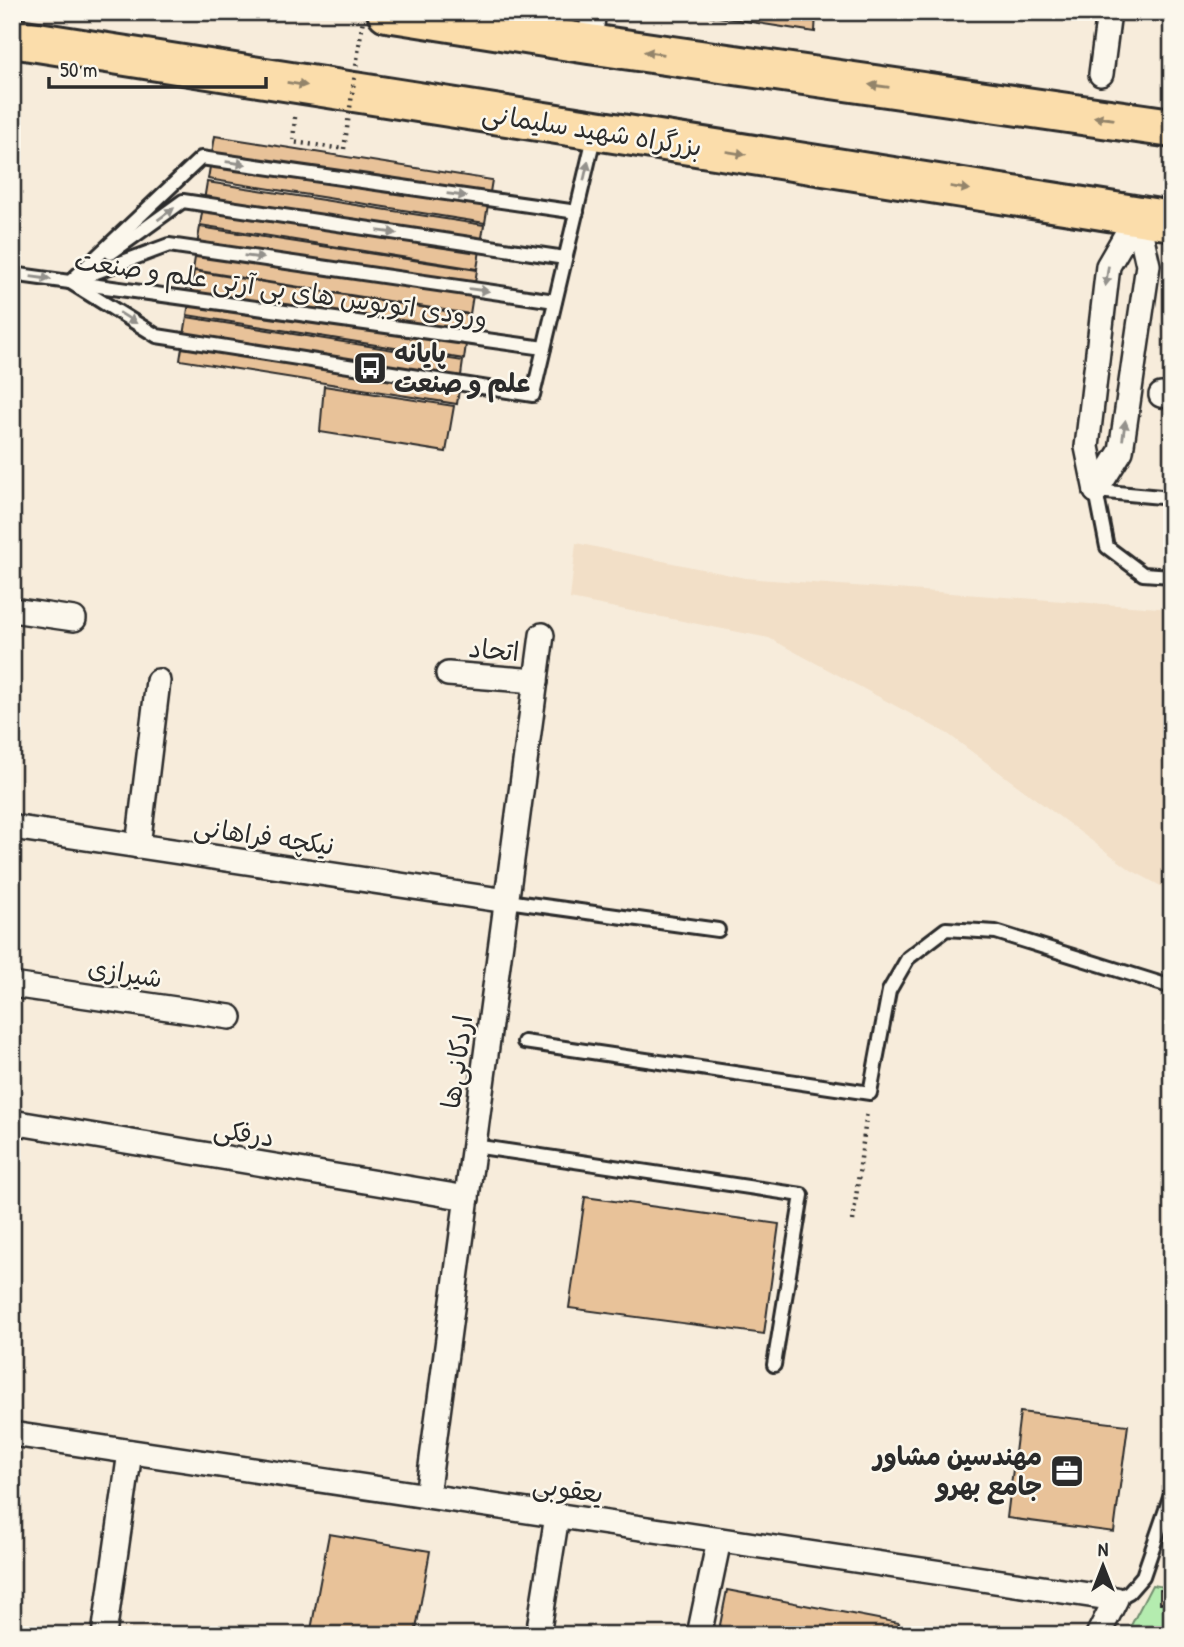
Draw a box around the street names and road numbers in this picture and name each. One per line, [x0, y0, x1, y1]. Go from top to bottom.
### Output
street label: بزرگراه شهید سلیمانی [480, 95, 704, 164]
street label: ورودی اتوبوس های بی آرتی علم و صنعت [72, 242, 490, 338]
street label: اتحاد [467, 630, 521, 669]
street label: نیکچه فراهانی [192, 808, 337, 863]
street label: شیرازی [85, 949, 165, 996]
street label: اردکانی‌ها [433, 1013, 480, 1111]
street label: درفکی [211, 1110, 277, 1155]
street label: یعقوبی [530, 1466, 606, 1511]

